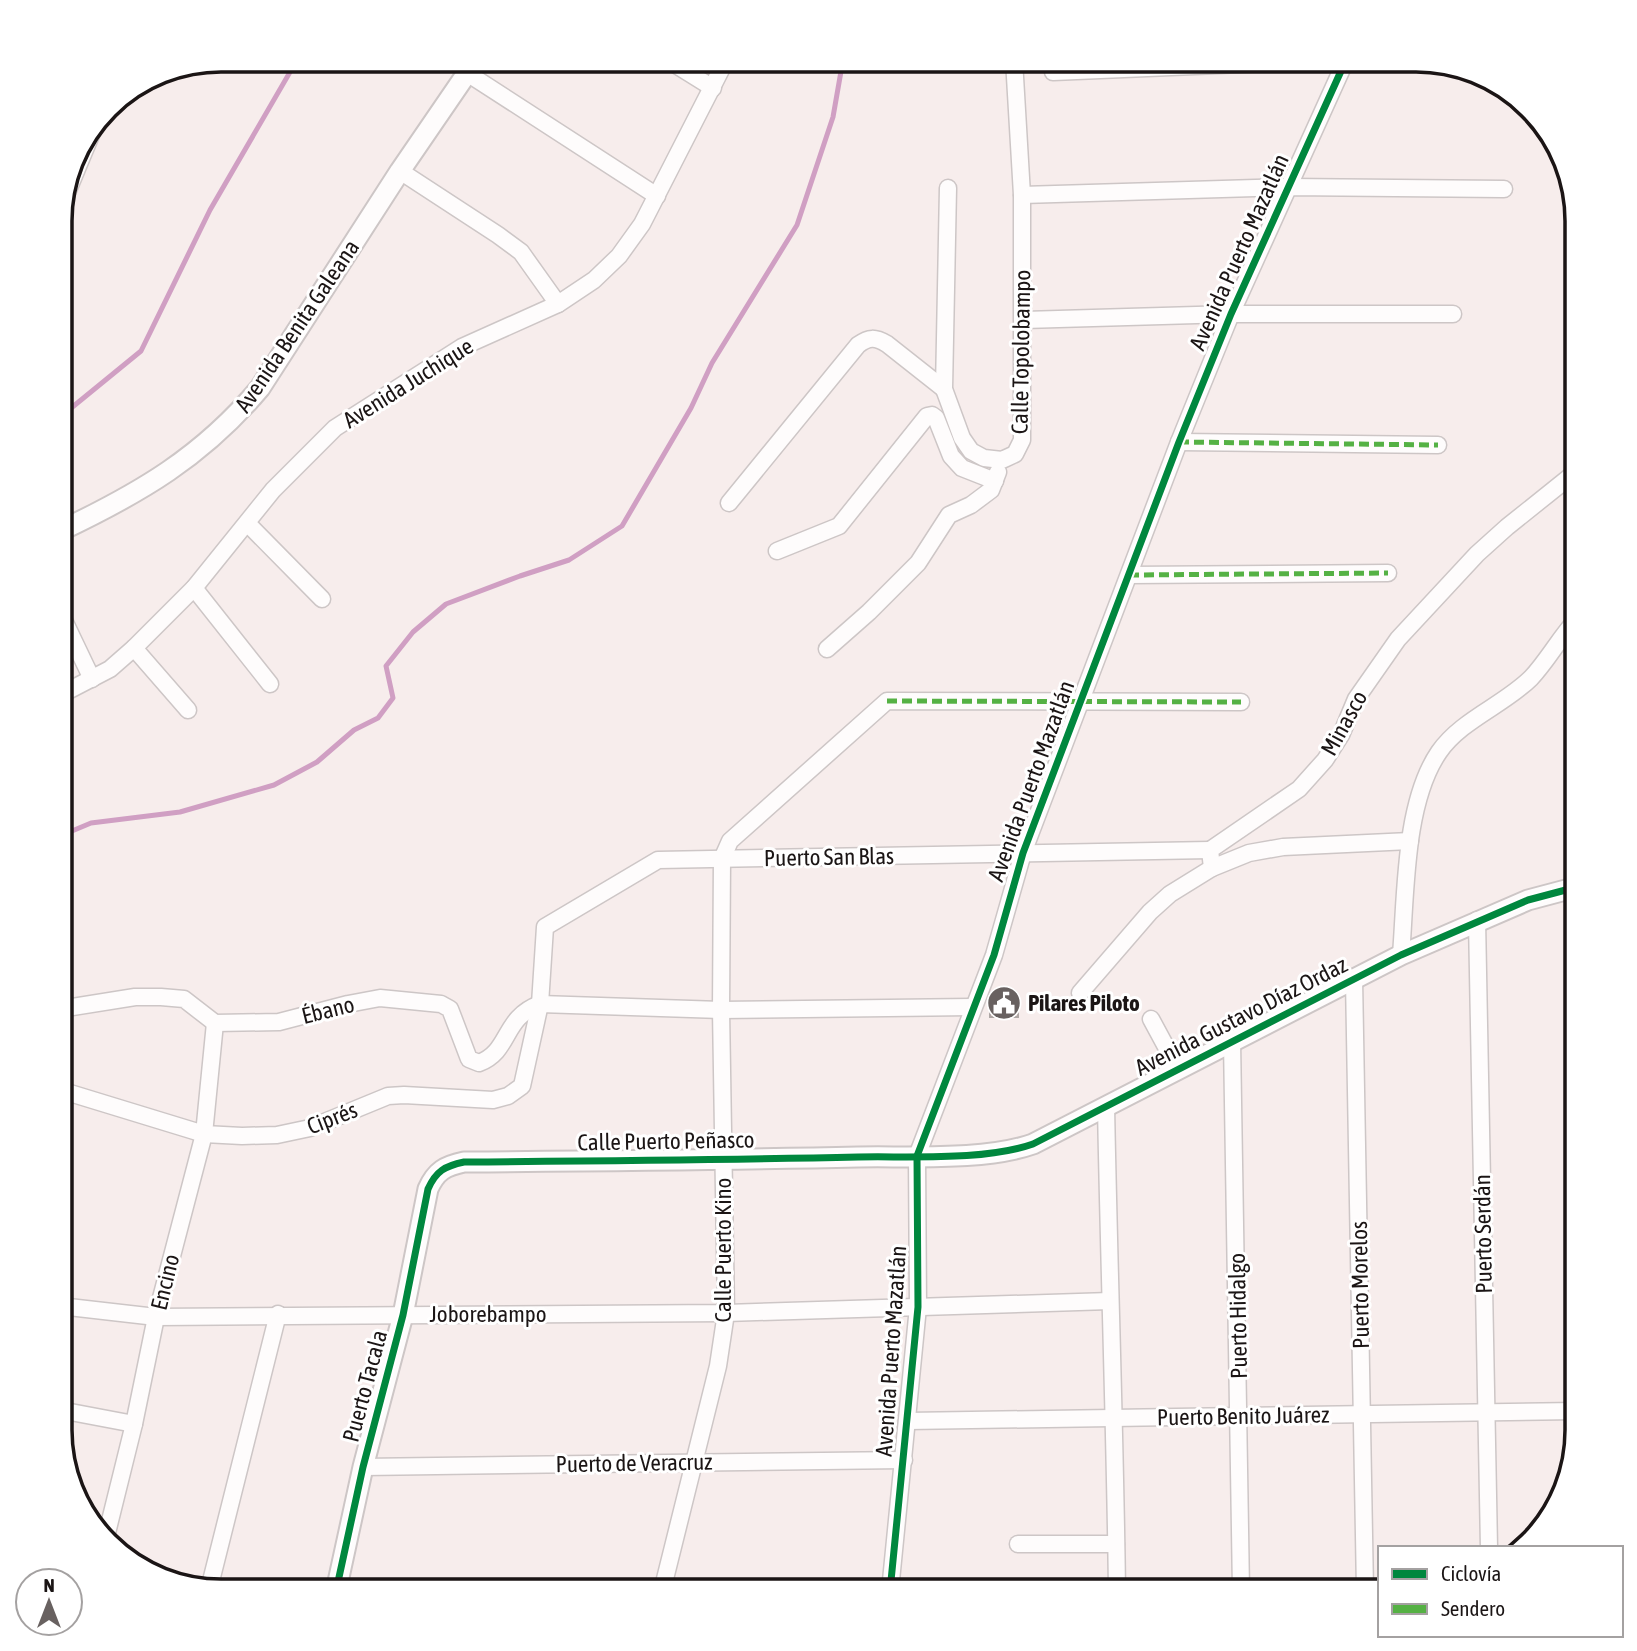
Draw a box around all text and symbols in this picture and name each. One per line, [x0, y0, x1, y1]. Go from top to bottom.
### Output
street label: Avenida Puerto Mazatlán [1184, 150, 1294, 354]
street label: Avenida Benita Galeana [230, 235, 364, 417]
street label: Calle Topolobampo [1007, 270, 1035, 434]
street label: Avenida Juchique [338, 333, 478, 433]
street label: Avenida Puerto Mazatlán [983, 677, 1079, 885]
street label: Minasco [1316, 686, 1372, 760]
street label: Puerto San Blas [764, 843, 894, 871]
street label: Avenida Gustavo Díaz Ordaz [1131, 951, 1351, 1081]
public building icon: Pilares Piloto [985, 984, 1023, 1022]
place label: Pilares Piloto [1028, 990, 1140, 1016]
street label: Ébano [299, 991, 357, 1029]
street label: Ciprés [303, 1097, 361, 1139]
street label: Calle Puerto Peñasco [577, 1126, 755, 1156]
street label: Puerto Serdán [1469, 1174, 1497, 1294]
street label: Calle Puerto Kino [710, 1178, 736, 1322]
street label: Puerto Morelos [1346, 1221, 1374, 1349]
street label: Avenida Puerto Mazatlán [871, 1245, 911, 1457]
street label: Encino [146, 1251, 184, 1313]
street label: Puerto Hidalgo [1224, 1253, 1252, 1379]
street label: Joborebampo [430, 1301, 546, 1327]
street label: Puerto Tacala [338, 1327, 392, 1445]
street label: Puerto Benito Juárez [1157, 1401, 1329, 1431]
street label: Puerto de Veracruz [555, 1449, 713, 1477]
legend [1378, 1546, 1623, 1637]
text: Ciclovía [1441, 1561, 1501, 1585]
north arrow [14, 1567, 84, 1637]
text: N [43, 1574, 55, 1596]
text: Sendero [1441, 1596, 1505, 1620]

